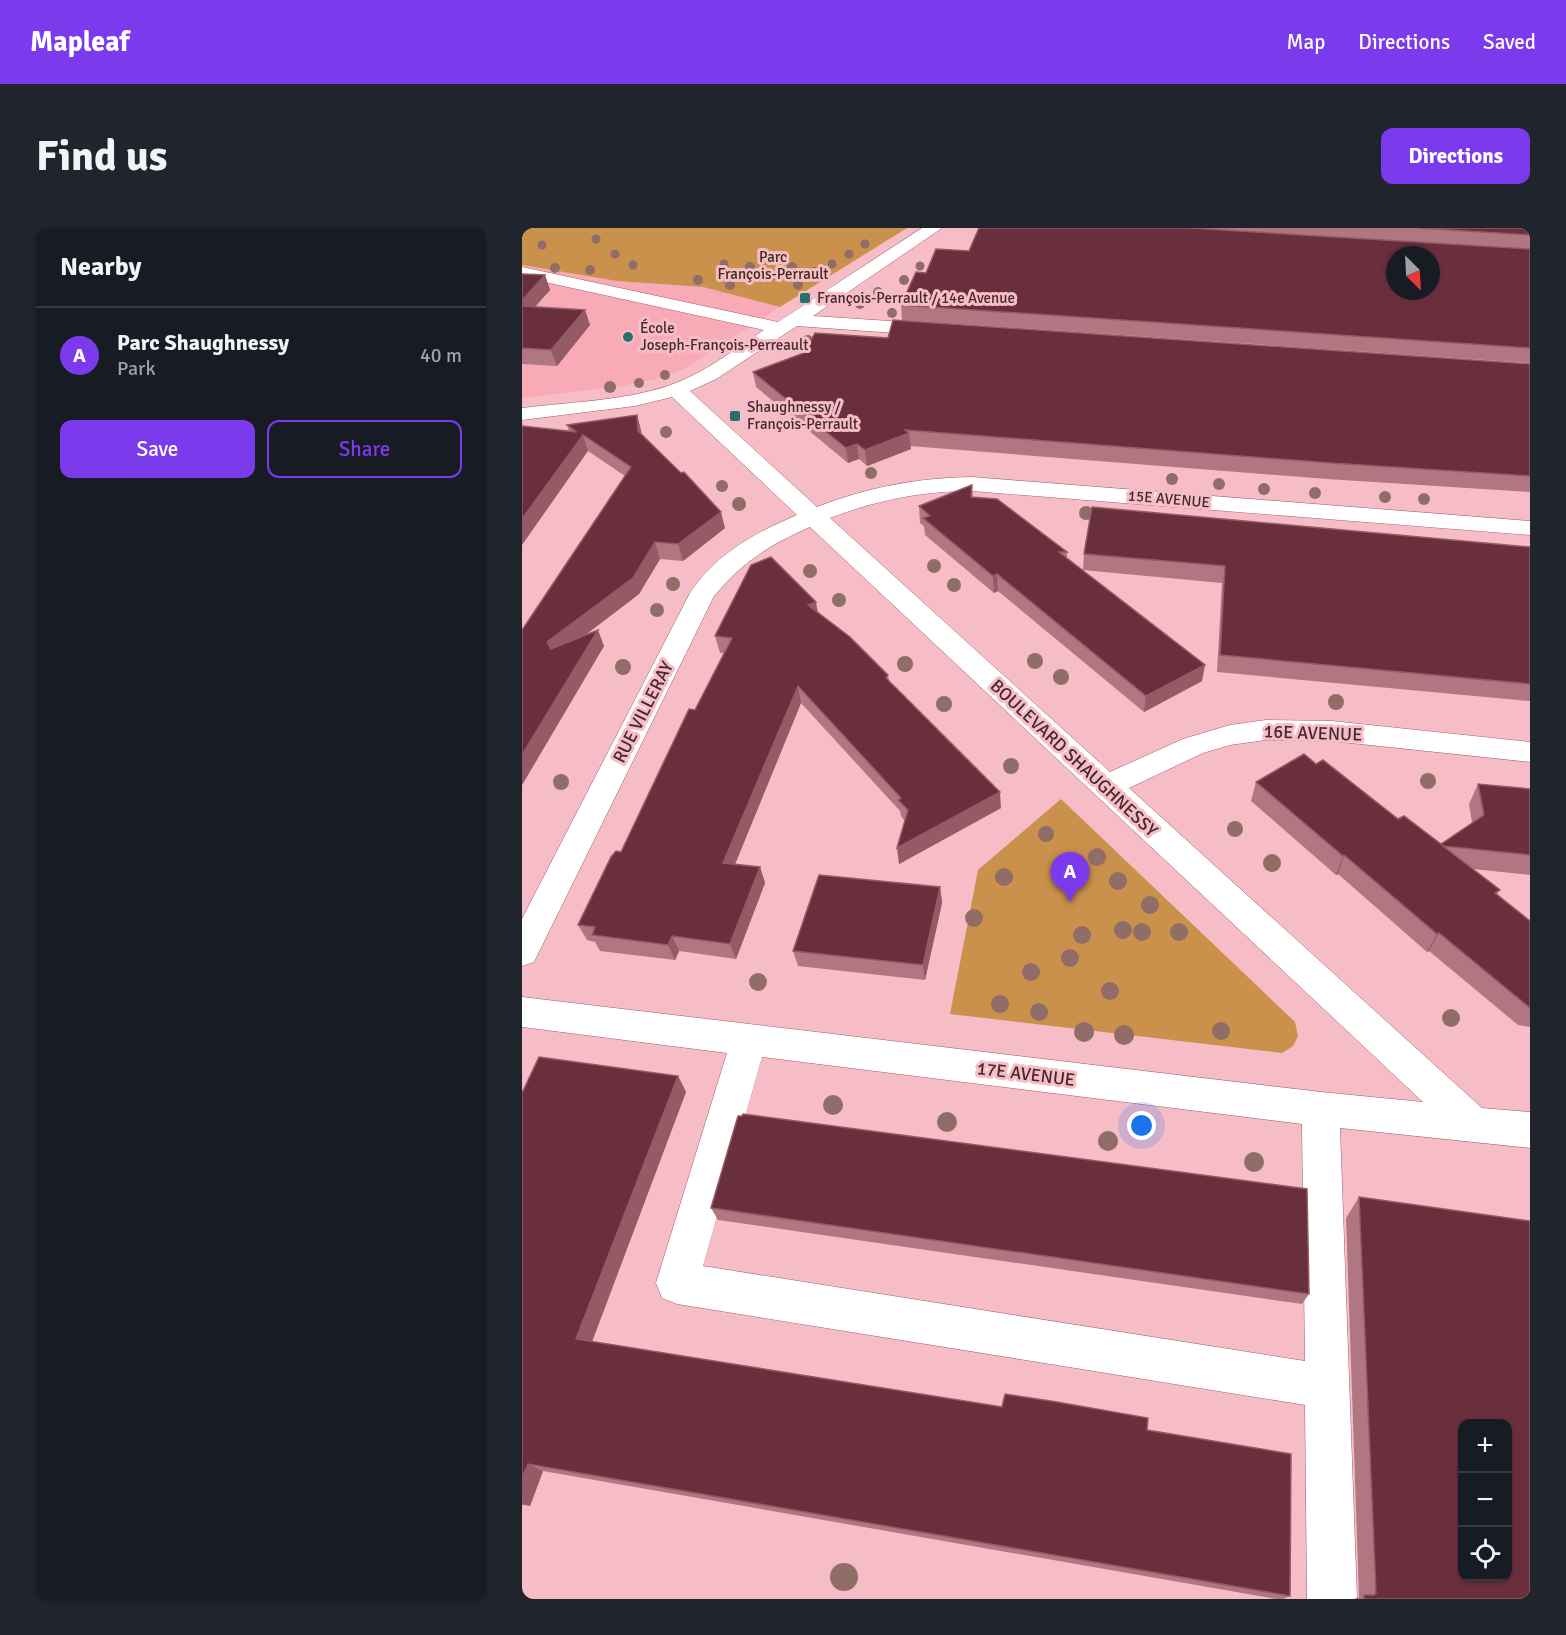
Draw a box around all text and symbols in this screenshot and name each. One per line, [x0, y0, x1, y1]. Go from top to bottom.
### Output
text: Mapleaf [30, 25, 130, 59]
text: Map [1287, 29, 1325, 55]
text: Directions [1358, 29, 1450, 55]
text: Saved [1483, 29, 1536, 55]
button: Directions [1381, 128, 1530, 184]
text: Find us [36, 131, 167, 182]
north arrow [1386, 246, 1440, 300]
park label: Parc François-Perrault [717, 248, 829, 283]
text: Nearby [60, 251, 141, 283]
place label: François-Perrault / 14e Avenue [817, 289, 1015, 307]
marker: François-Perrault / 14e Avenue [798, 291, 812, 305]
place label: École Joseph-François-Perreault [640, 318, 808, 354]
text: Parc Shaughnessy [117, 329, 289, 356]
marker: École Joseph-François-Perreault [621, 330, 635, 344]
text: A [73, 343, 86, 368]
text: 40 m [420, 343, 462, 368]
text: Park [117, 356, 155, 381]
place label: Shaughnessy / François-Perrault [747, 398, 858, 433]
marker: Shaughnessy / François-Perrault [728, 409, 742, 423]
button: Save [60, 420, 255, 478]
button: Share [267, 420, 462, 478]
street label: 15E AVENUE [1127, 486, 1211, 512]
street label: RUE VILLERAY [608, 658, 678, 766]
street label: BOULEVARD SHAUGHNESSY [986, 675, 1162, 841]
street label: 16E AVENUE [1263, 720, 1363, 746]
pin: A [1050, 852, 1090, 902]
street label: 17E AVENUE [976, 1057, 1076, 1091]
your location [1127, 1111, 1156, 1140]
map controls [1458, 1419, 1512, 1581]
button: + [1458, 1419, 1512, 1473]
button: − [1458, 1473, 1512, 1527]
button: locate [1458, 1527, 1512, 1581]

